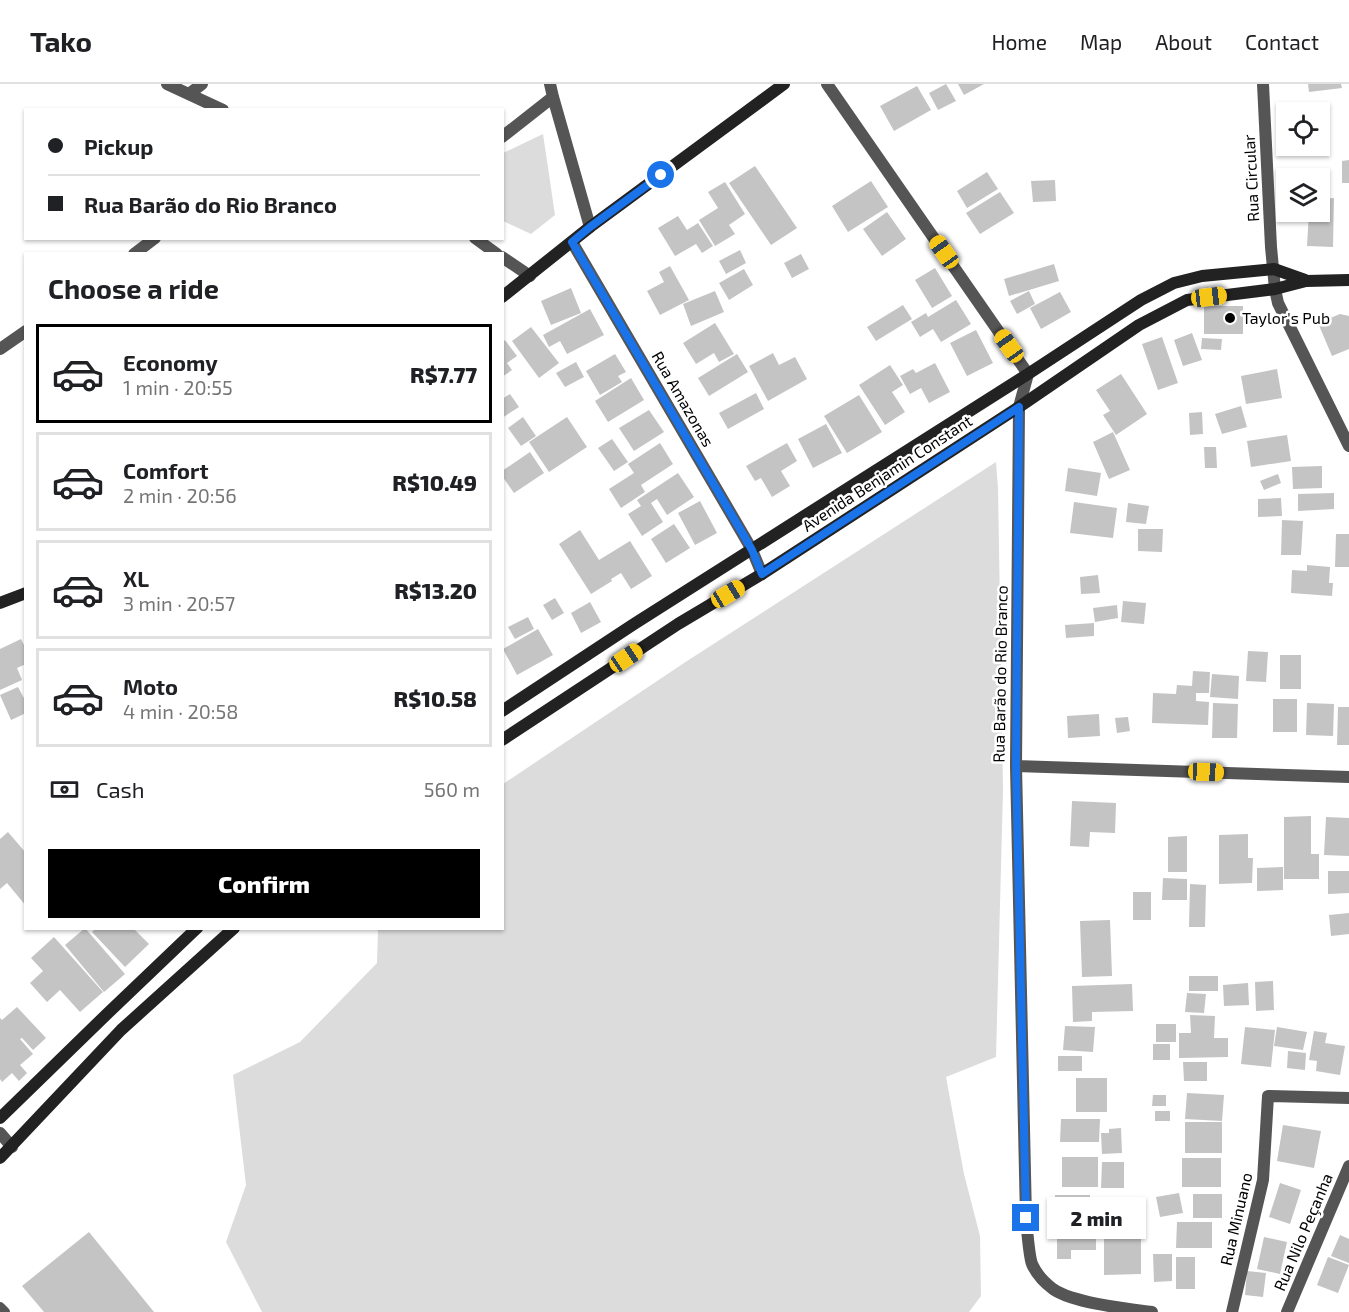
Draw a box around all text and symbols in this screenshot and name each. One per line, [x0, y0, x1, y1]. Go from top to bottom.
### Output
text: Tako [30, 24, 92, 58]
text: Home [991, 29, 1047, 54]
text: Map [1080, 29, 1122, 54]
text: About [1155, 29, 1212, 54]
text: Contact [1245, 29, 1319, 54]
map controls [1276, 102, 1330, 222]
button: locate [1276, 102, 1330, 156]
text: Pickup [84, 133, 153, 159]
street label: Rua Circular [1239, 133, 1262, 222]
route start [647, 161, 674, 188]
button: layers [1276, 168, 1330, 222]
text: Rua Barão do Rio Branco [84, 191, 337, 217]
car [926, 232, 962, 272]
text: Choose a ride [48, 272, 219, 304]
car [1190, 286, 1228, 308]
place label: Taylor's Pub [1242, 308, 1330, 327]
marker: Taylor's Pub [1223, 311, 1237, 325]
car [991, 326, 1027, 366]
icon: car [51, 347, 105, 401]
street label: Rua Amazonas [648, 348, 718, 450]
text: Economy [123, 349, 218, 375]
text: R$7.77 [410, 361, 477, 387]
text: 1 min · 20:55 [123, 375, 233, 399]
street label: Avenida Benjamin Constant [798, 410, 976, 536]
icon: car [51, 455, 105, 509]
text: Comfort [123, 457, 208, 483]
text: R$10.49 [392, 469, 477, 495]
text: 2 min · 20:56 [123, 483, 237, 507]
icon: car [51, 563, 105, 617]
text: XL [123, 565, 149, 591]
text: R$13.20 [394, 577, 477, 603]
car [708, 577, 748, 611]
street label: Rua Barão do Rio Branco [988, 585, 1011, 763]
text: 3 min · 20:57 [123, 591, 235, 615]
car [606, 640, 646, 676]
icon: car [51, 671, 105, 725]
text: Moto [123, 673, 178, 699]
text: R$10.58 [394, 685, 477, 711]
text: 4 min · 20:58 [123, 699, 238, 723]
car [1188, 762, 1224, 782]
icon: cash [48, 773, 81, 806]
text: Cash [96, 776, 145, 802]
text: 560 m [424, 777, 480, 801]
button: Confirm [48, 849, 480, 918]
street label: Rua Minuano [1216, 1170, 1255, 1267]
street label: Rua Nilo Peçanha [1269, 1170, 1337, 1294]
callout: 2 min [1047, 1197, 1146, 1239]
route end [1012, 1204, 1039, 1231]
text: 2 min [1071, 1206, 1122, 1230]

